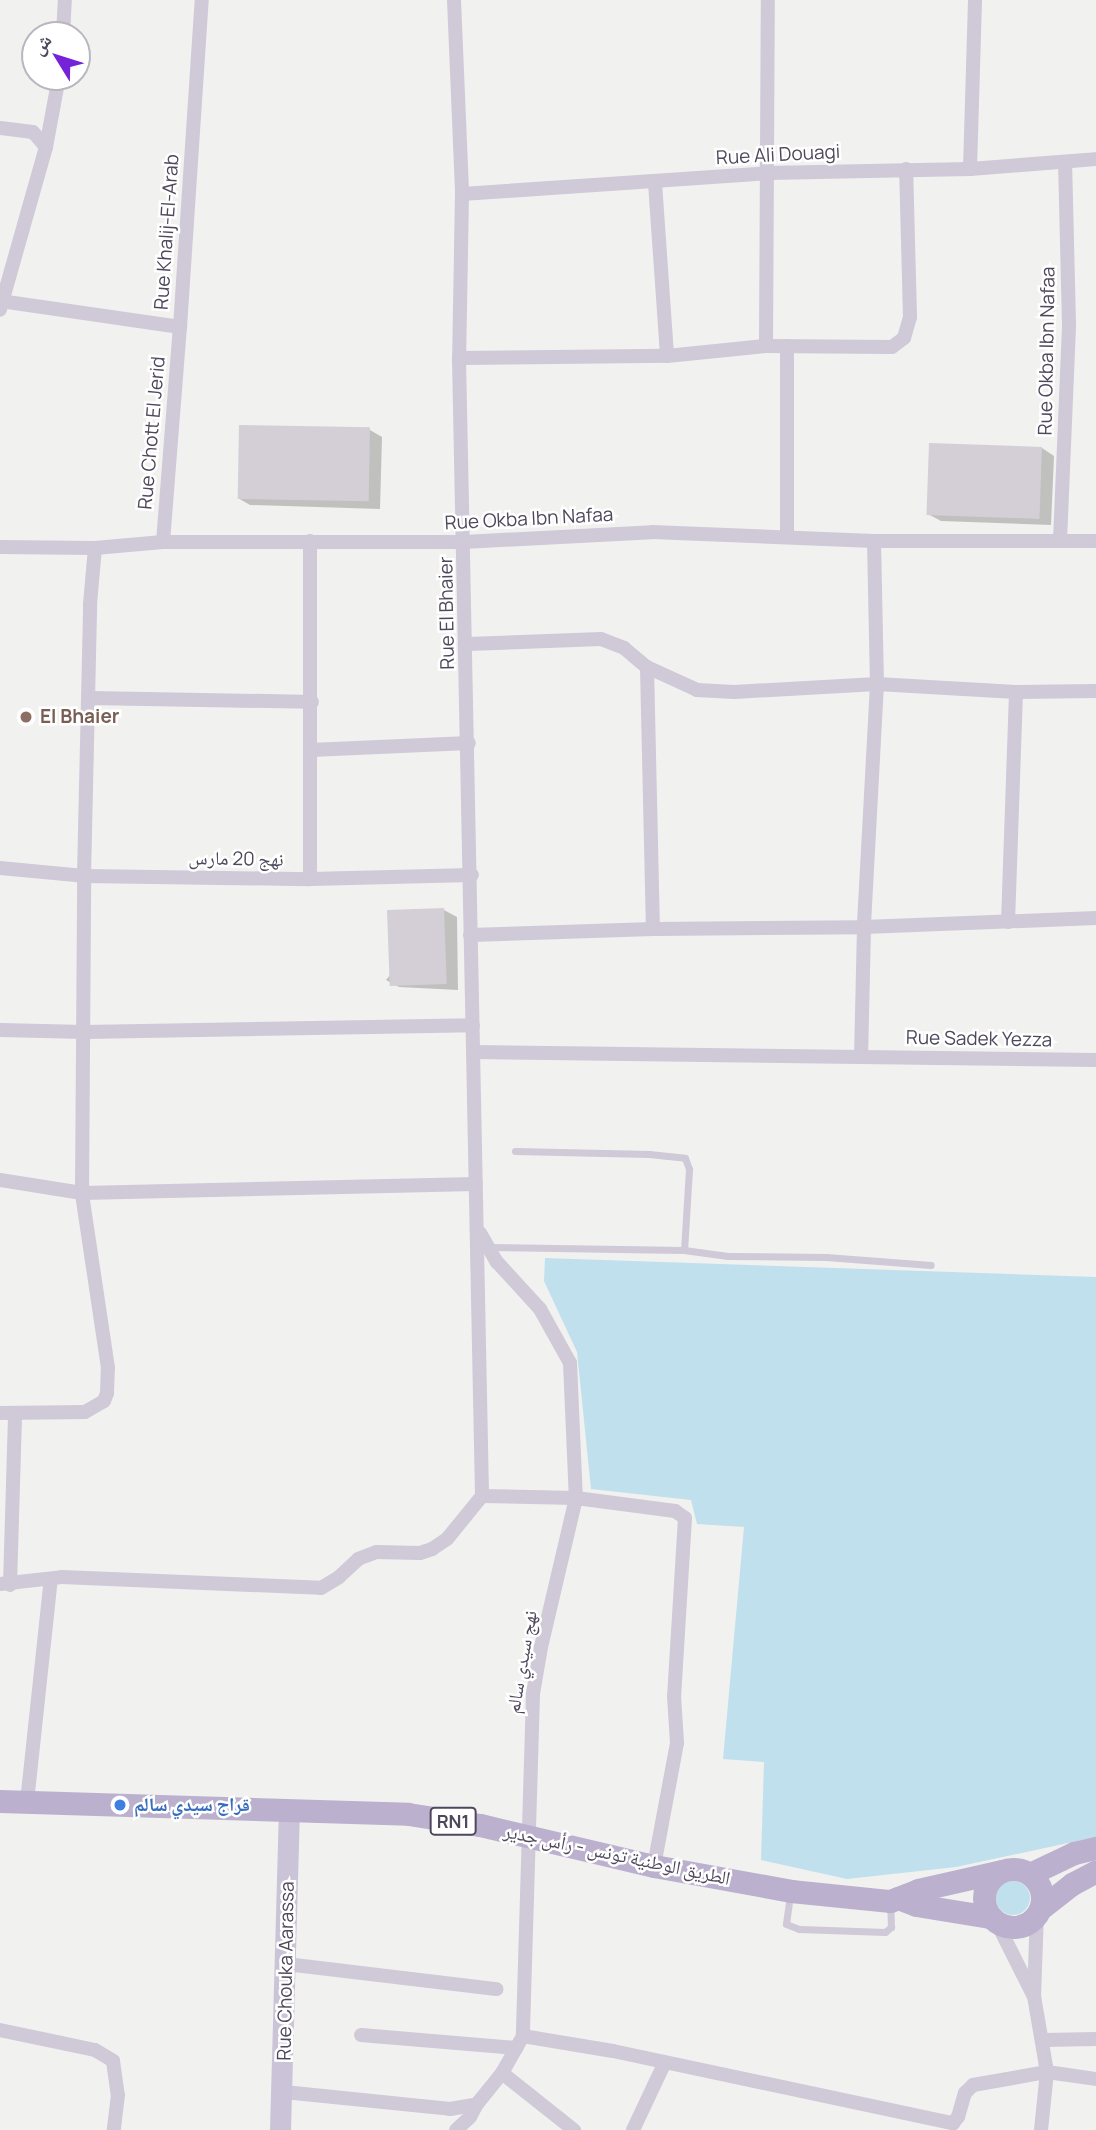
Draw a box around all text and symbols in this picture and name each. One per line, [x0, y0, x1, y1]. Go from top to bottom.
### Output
north arrow [21, 21, 91, 91]
text: ش [25, 28, 57, 60]
street label: Rue Ali Douagi [715, 140, 841, 170]
street label: Rue Khalij-El-Arab [150, 153, 184, 311]
street label: Rue Okba Ibn Nafaa [1034, 266, 1060, 436]
street label: Rue Chott El Jerid [134, 355, 170, 511]
street label: Rue Okba Ibn Nafaa [444, 503, 614, 535]
street label: Rue El Bhaier [435, 556, 459, 670]
place label: El Bhaier [40, 706, 119, 728]
marker: El Bhaier [18, 709, 34, 725]
street label: نهج 20 مارس [188, 847, 284, 871]
street label: Rue Sadek Yezza [906, 1026, 1052, 1052]
street label: نهج سيدي سالم [502, 1609, 542, 1715]
place label: قراج سيدي سالم [134, 1794, 250, 1816]
marker: قراج سيدي سالم [112, 1797, 128, 1813]
road number: RN1 [428, 1807, 477, 1836]
street label: الطريق الوطنية تونس - رأس جدير [502, 1820, 732, 1890]
street label: Rue Chouka Aarassa [273, 1881, 299, 2061]

